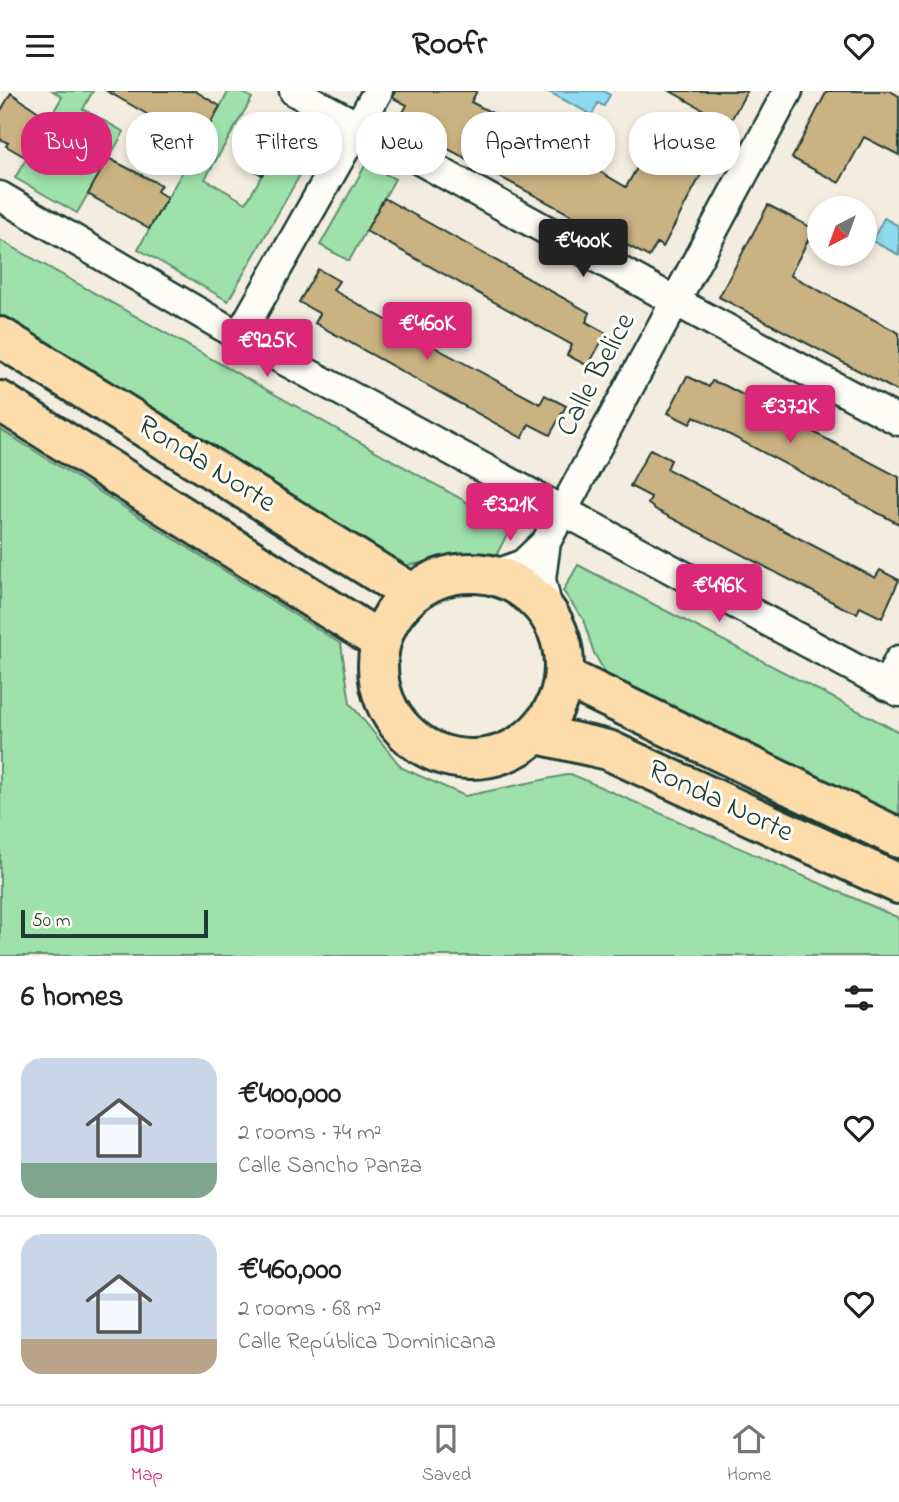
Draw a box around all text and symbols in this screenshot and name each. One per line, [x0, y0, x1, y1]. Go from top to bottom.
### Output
text: Roofr [412, 22, 487, 69]
icon: menu [21, 27, 59, 65]
icon: heart [840, 27, 878, 65]
chip: Buy [21, 112, 112, 175]
chip: Rent [126, 112, 218, 175]
chip: Filters [232, 112, 342, 175]
chip: New [356, 112, 447, 175]
chip: Apartment [461, 112, 615, 175]
chip: House [629, 112, 740, 175]
north arrow [807, 196, 877, 266]
map controls [807, 196, 877, 266]
pin: €400K [534, 219, 632, 279]
text: €400K [555, 225, 611, 258]
pin: €460K [378, 303, 476, 362]
street label: Calle Belice [546, 305, 648, 445]
text: €460K [399, 308, 455, 341]
pin: €925K [218, 320, 316, 379]
text: €925K [238, 325, 296, 358]
pin: €372K [741, 385, 839, 445]
text: €372K [761, 391, 819, 424]
street label: Ronda Norte [128, 405, 284, 525]
pin: €321K [461, 483, 559, 543]
text: €321K [482, 489, 538, 522]
pin: €496K [670, 565, 768, 624]
text: €496K [692, 570, 746, 603]
street label: Ronda Norte [640, 749, 801, 855]
scale bar [21, 907, 208, 939]
text: 50 m [32, 908, 71, 935]
text: 6 homes [21, 976, 124, 1020]
icon: filters [840, 979, 878, 1017]
text: €400,000 [238, 1073, 341, 1117]
icon: home [77, 1086, 161, 1170]
icon: heart [840, 1109, 878, 1147]
text: 2 rooms · 74 m² [238, 1117, 382, 1150]
text: Calle Sancho Panza [238, 1150, 422, 1183]
text: €460,000 [238, 1249, 341, 1293]
icon: home [77, 1262, 161, 1346]
icon: heart [840, 1285, 878, 1323]
text: 2 rooms · 68 m² [238, 1293, 381, 1326]
text: Calle República Dominicana [238, 1326, 496, 1359]
tab: Map [128, 1420, 166, 1489]
tab: Saved [422, 1420, 471, 1489]
tab: Home [727, 1420, 771, 1489]

